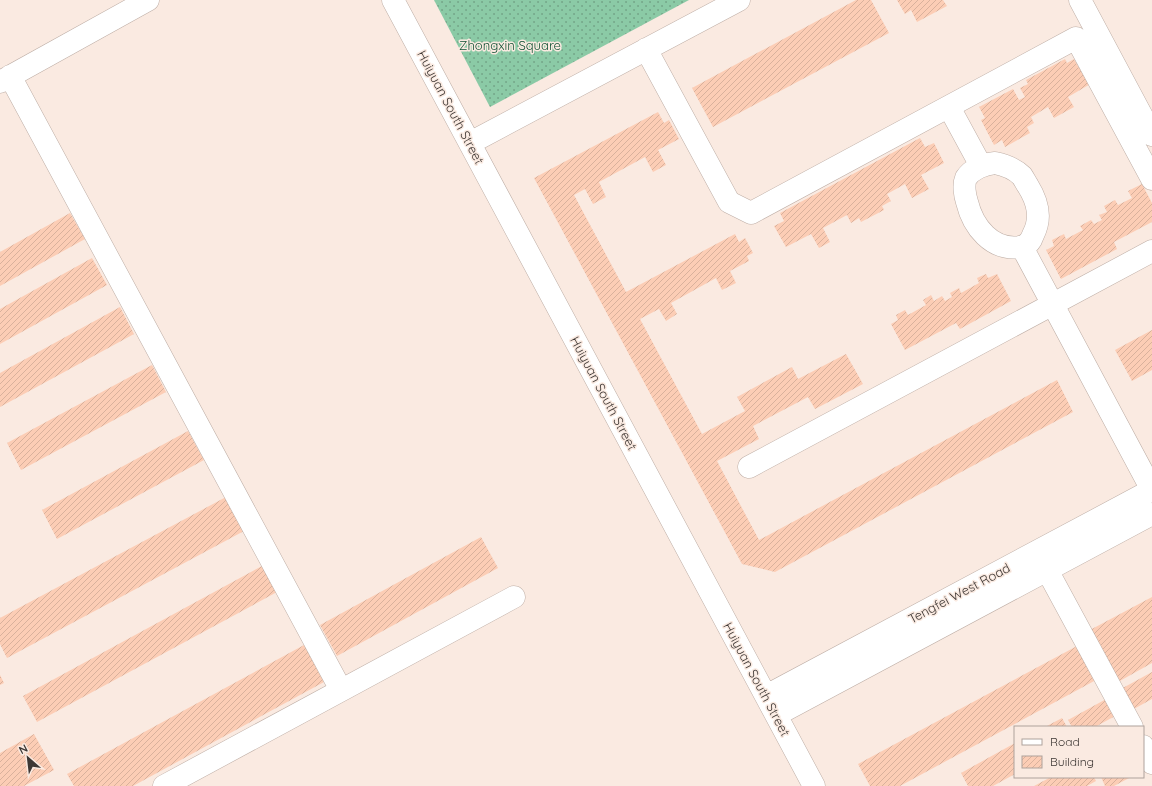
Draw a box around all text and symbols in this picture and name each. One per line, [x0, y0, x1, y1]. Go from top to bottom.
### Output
park label: Zhongxin Square [459, 37, 561, 53]
street label: Huiyuan South Street [414, 47, 488, 167]
street label: Huiyuan South Street [567, 333, 641, 453]
street label: Tengfei West Road [905, 559, 1013, 627]
street label: Huiyuan South Street [720, 619, 794, 739]
legend [1014, 726, 1144, 778]
text: Road [1050, 734, 1080, 749]
north arrow [8, 738, 48, 778]
text: N [16, 741, 30, 757]
text: Building [1050, 754, 1094, 769]

